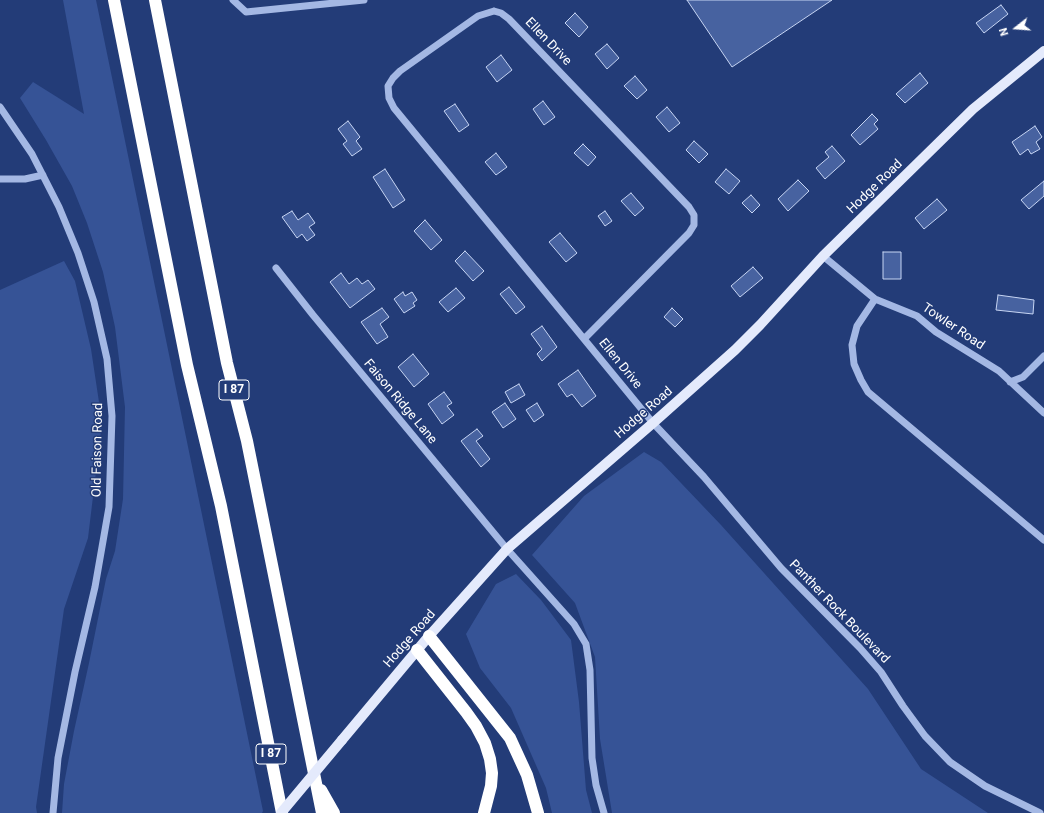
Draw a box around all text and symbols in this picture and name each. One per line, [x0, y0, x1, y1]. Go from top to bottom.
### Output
north arrow [996, 8, 1036, 48]
street label: Ellen Drive [521, 15, 575, 69]
text: N [997, 26, 1011, 37]
street label: Hodge Road [844, 157, 906, 217]
street label: Towler Road [919, 300, 987, 354]
street label: Ellen Drive [595, 336, 645, 392]
street label: Faison Ridge Lane [360, 356, 440, 448]
road number: I 87 [219, 380, 249, 400]
street label: Hodge Road [612, 384, 676, 442]
street label: Old Faison Road [89, 403, 107, 497]
street label: Panther Rock Boulevard [785, 557, 893, 667]
street label: Hodge Road [381, 607, 439, 671]
road number: I 87 [256, 744, 286, 764]

